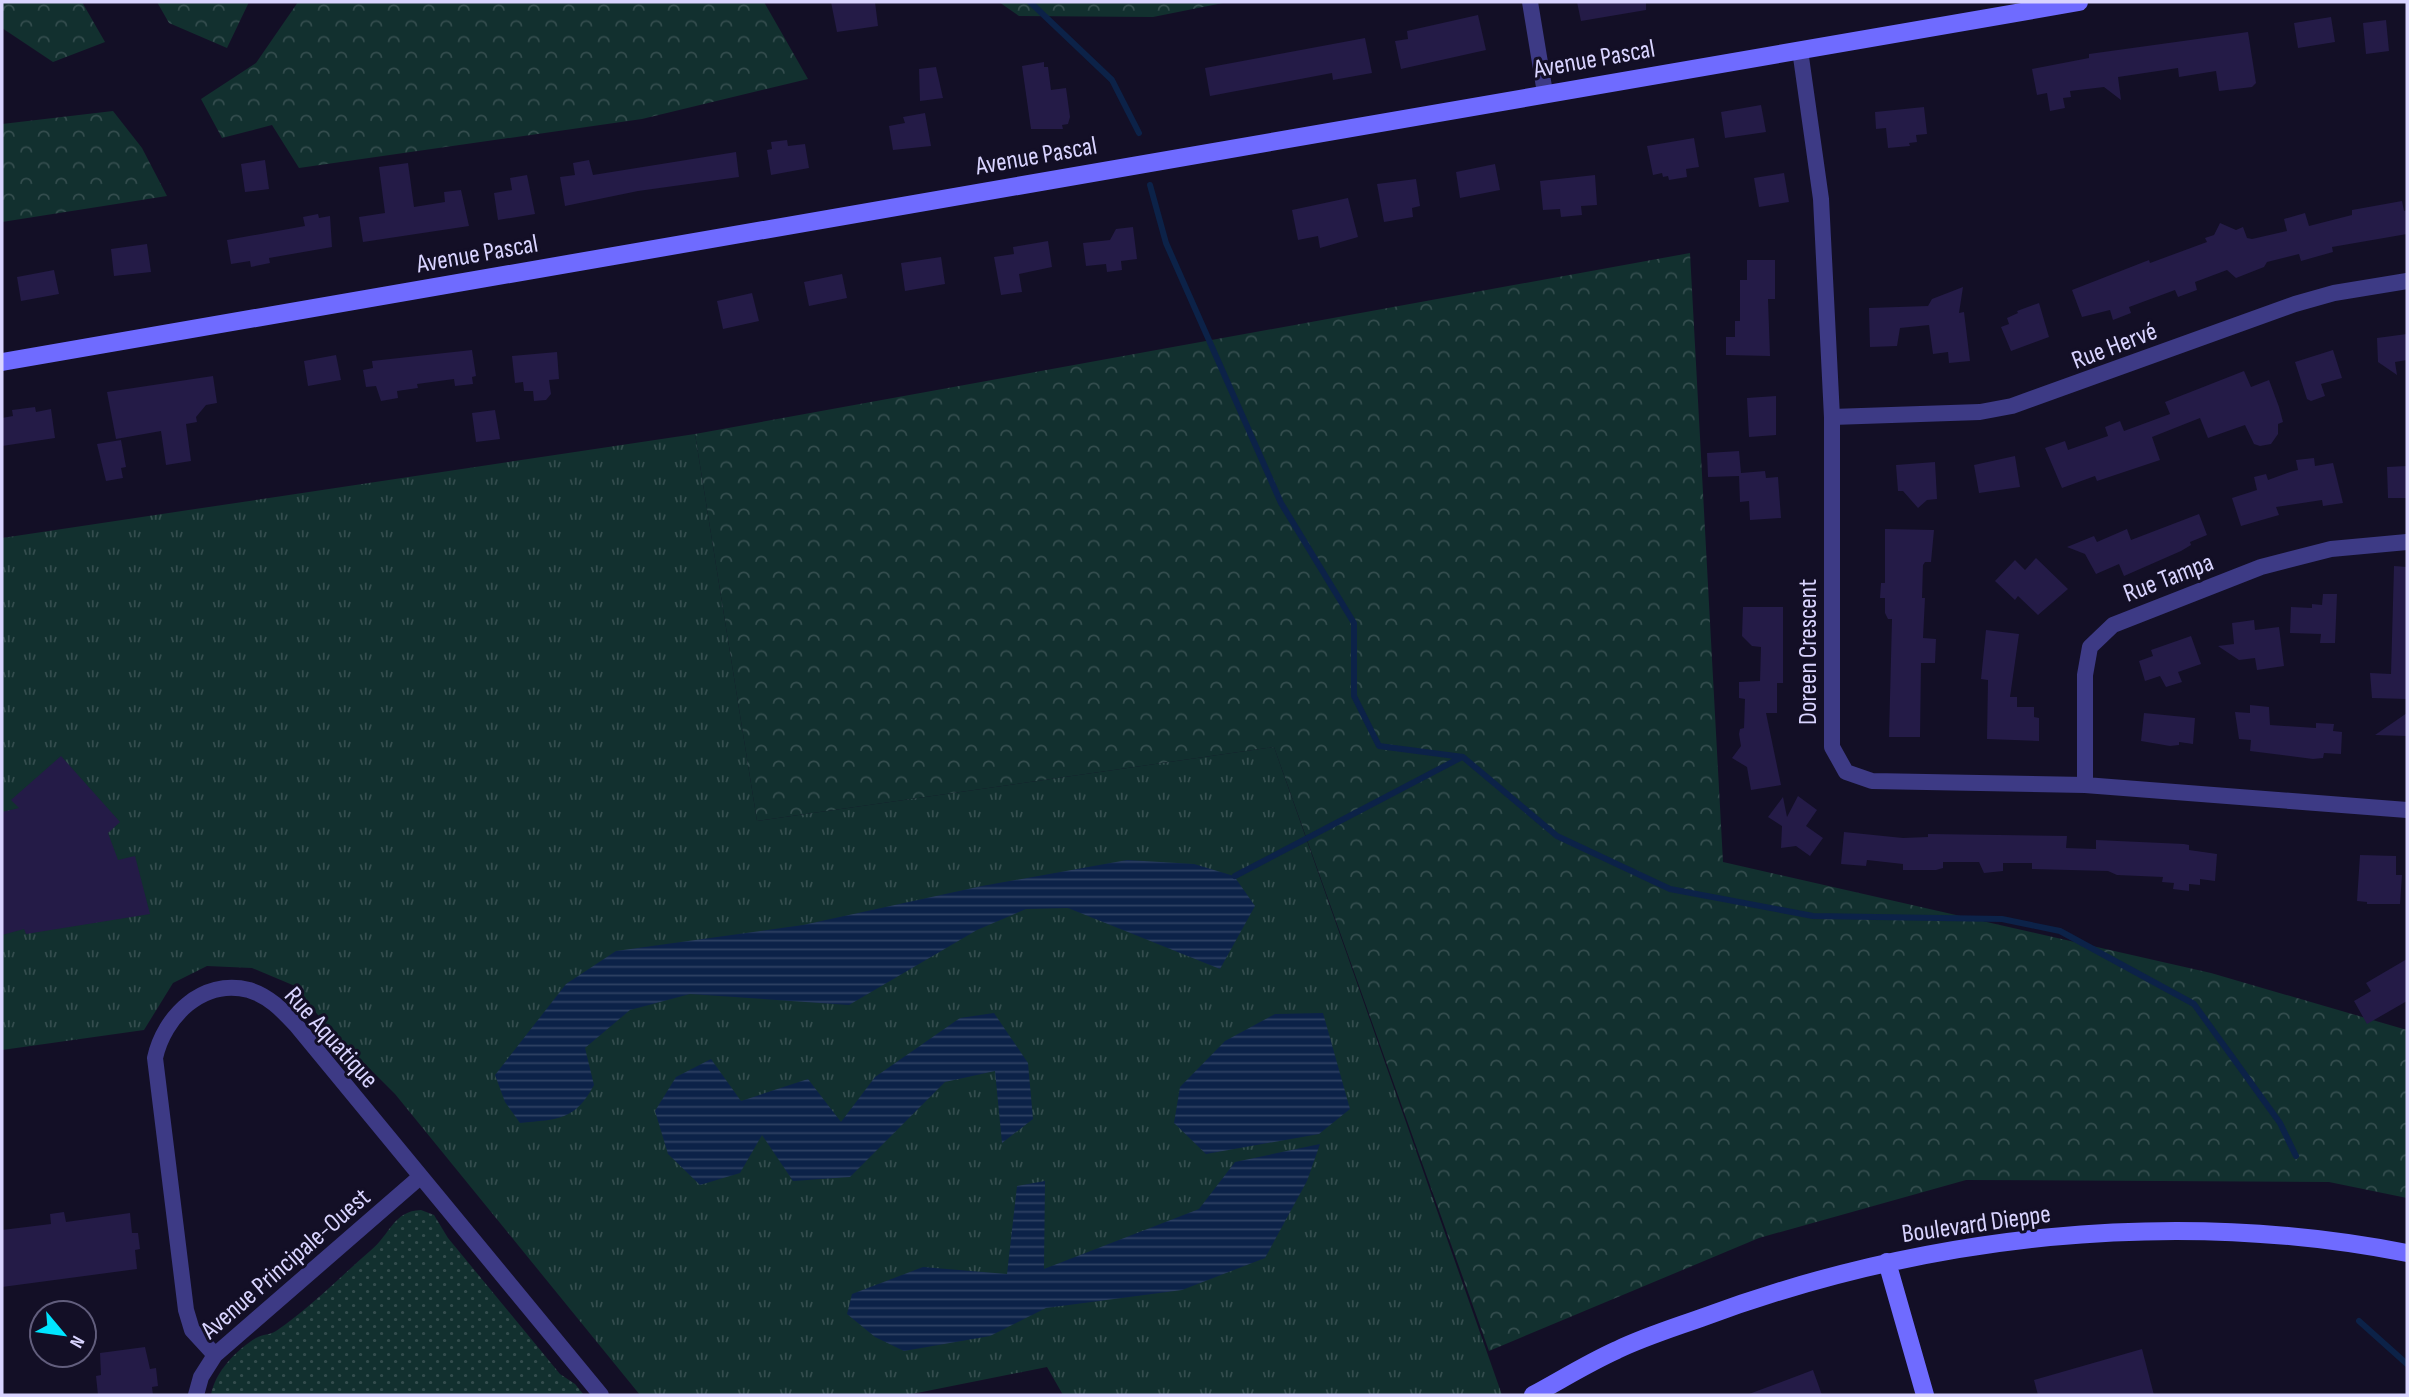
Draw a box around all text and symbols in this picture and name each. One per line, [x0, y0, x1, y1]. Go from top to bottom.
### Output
street label: Avenue Pascal [1530, 34, 1657, 86]
street label: Avenue Pascal [972, 131, 1099, 183]
street label: Avenue Pascal [413, 229, 540, 281]
street label: Rue Hervé [2067, 316, 2162, 377]
street label: Rue Tampa [2119, 547, 2218, 610]
street label: Doreen Crescent [1793, 579, 1824, 725]
street label: Rue Aquatique [277, 981, 384, 1095]
street label: Avenue Principale-Ouest [194, 1182, 377, 1347]
street label: Boulevard Dieppe [1900, 1199, 2053, 1250]
north arrow [28, 1299, 98, 1369]
text: N [64, 1331, 89, 1352]

